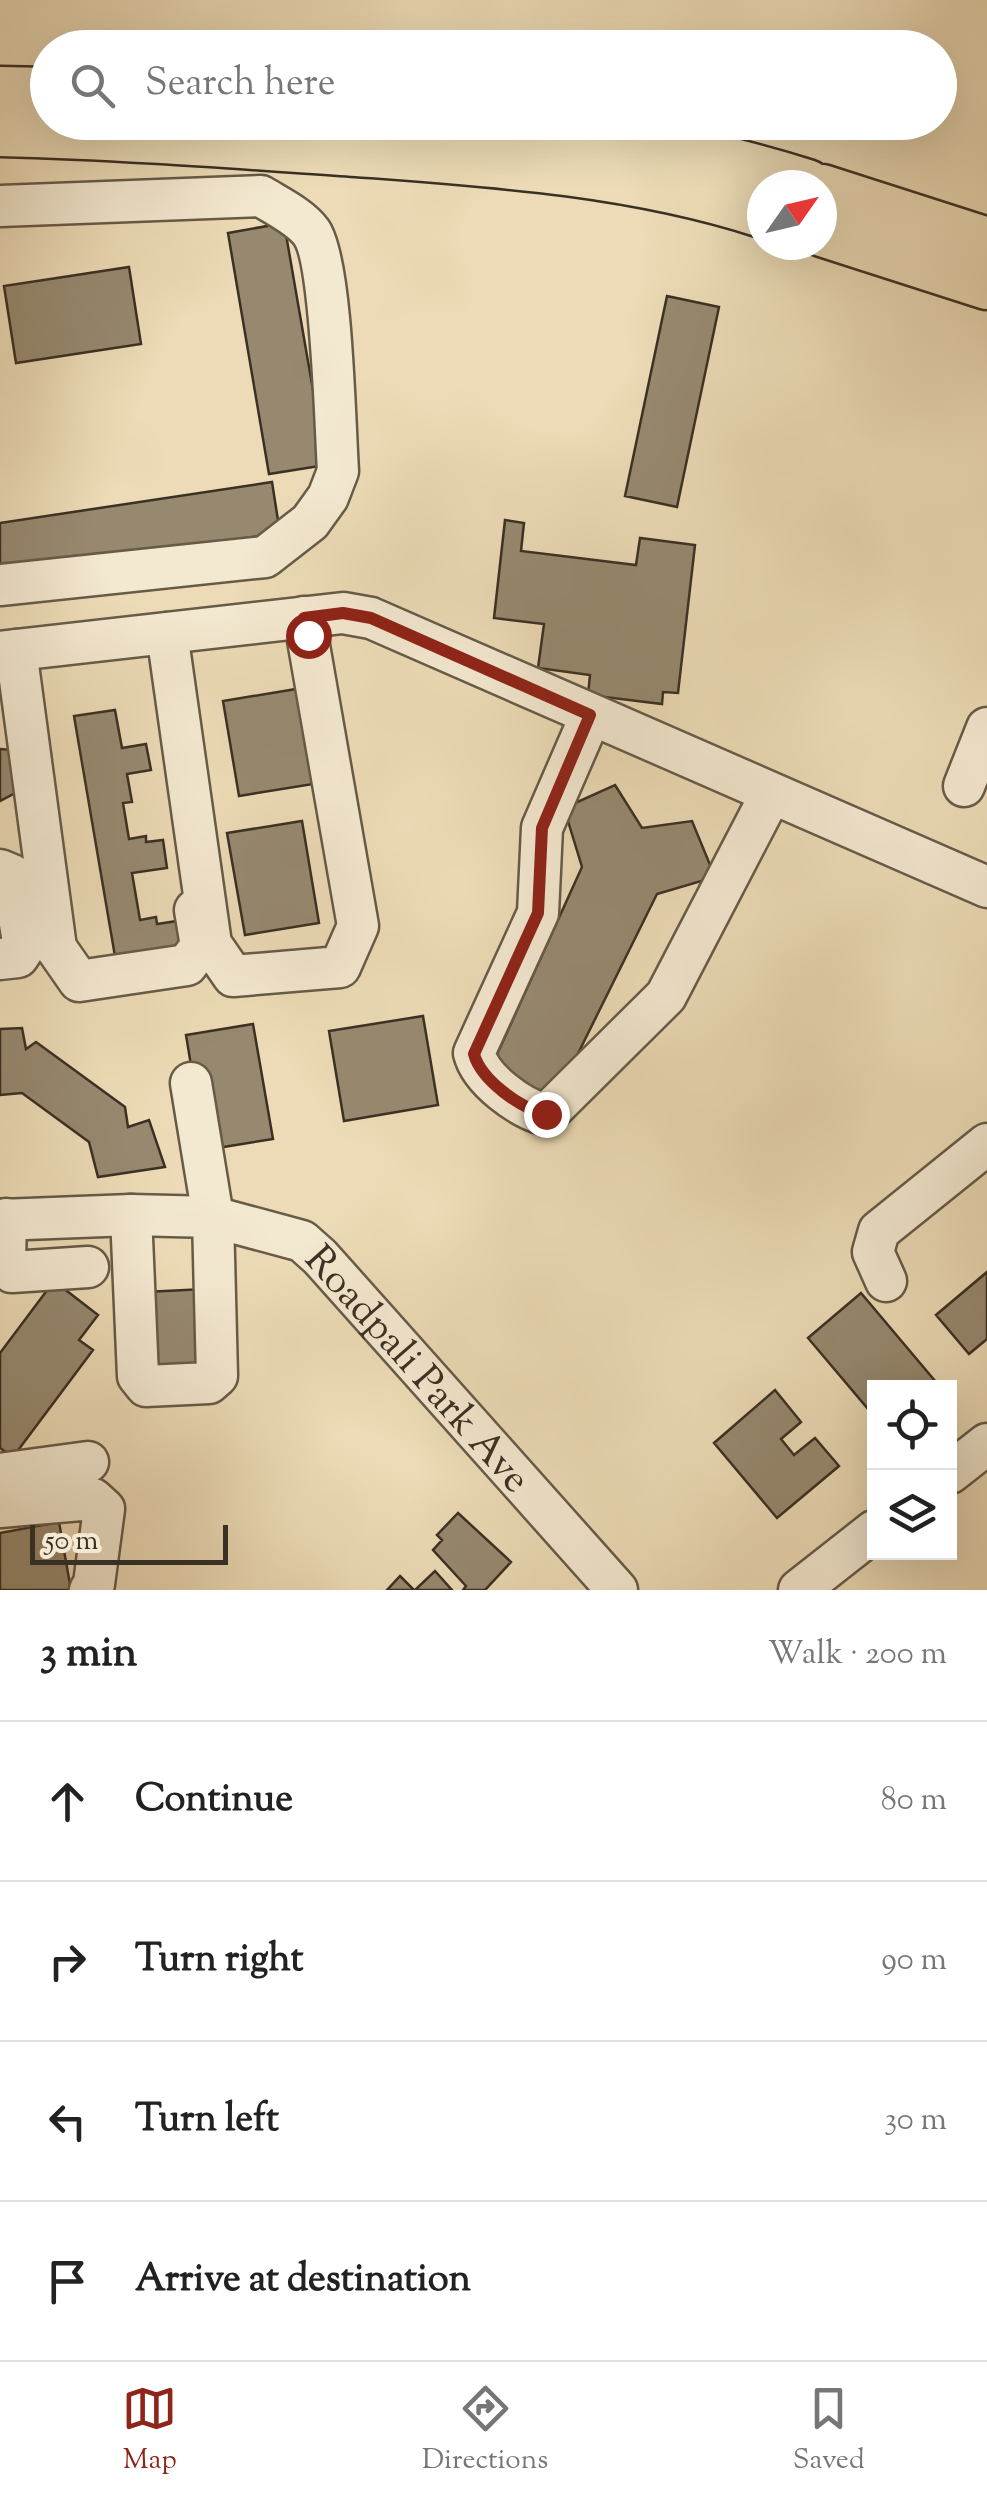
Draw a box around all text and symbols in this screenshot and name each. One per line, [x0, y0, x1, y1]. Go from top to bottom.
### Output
search box [30, 30, 957, 140]
icon: search [65, 58, 120, 113]
text: Search here [145, 58, 336, 112]
north arrow [747, 170, 837, 260]
route start [286, 613, 332, 659]
route end [524, 1092, 570, 1138]
street label: Roadpali Park Ave [289, 1234, 542, 1507]
map controls [867, 1380, 957, 1560]
button: locate [867, 1380, 957, 1470]
button: layers [867, 1470, 957, 1560]
scale bar [30, 1520, 228, 1564]
text: 50 m [45, 1522, 99, 1562]
text: 3 min [40, 1625, 137, 1685]
text: Walk · 200 m [768, 1632, 947, 1678]
icon: ahead [40, 1774, 95, 1829]
text: Continue [135, 1774, 293, 1828]
text: 80 m [881, 1778, 947, 1824]
icon: right [40, 1934, 95, 1989]
text: Turn right [135, 1934, 303, 1988]
text: 90 m [881, 1938, 947, 1984]
icon: left [40, 2094, 95, 2149]
text: Turn left [135, 2094, 279, 2148]
text: 30 m [884, 2098, 947, 2144]
icon: arrive [40, 2254, 95, 2309]
text: Arrive at destination [135, 2254, 471, 2308]
tab: Map [122, 2381, 177, 2481]
tab: Directions [422, 2381, 548, 2481]
tab: Saved [793, 2381, 865, 2481]

